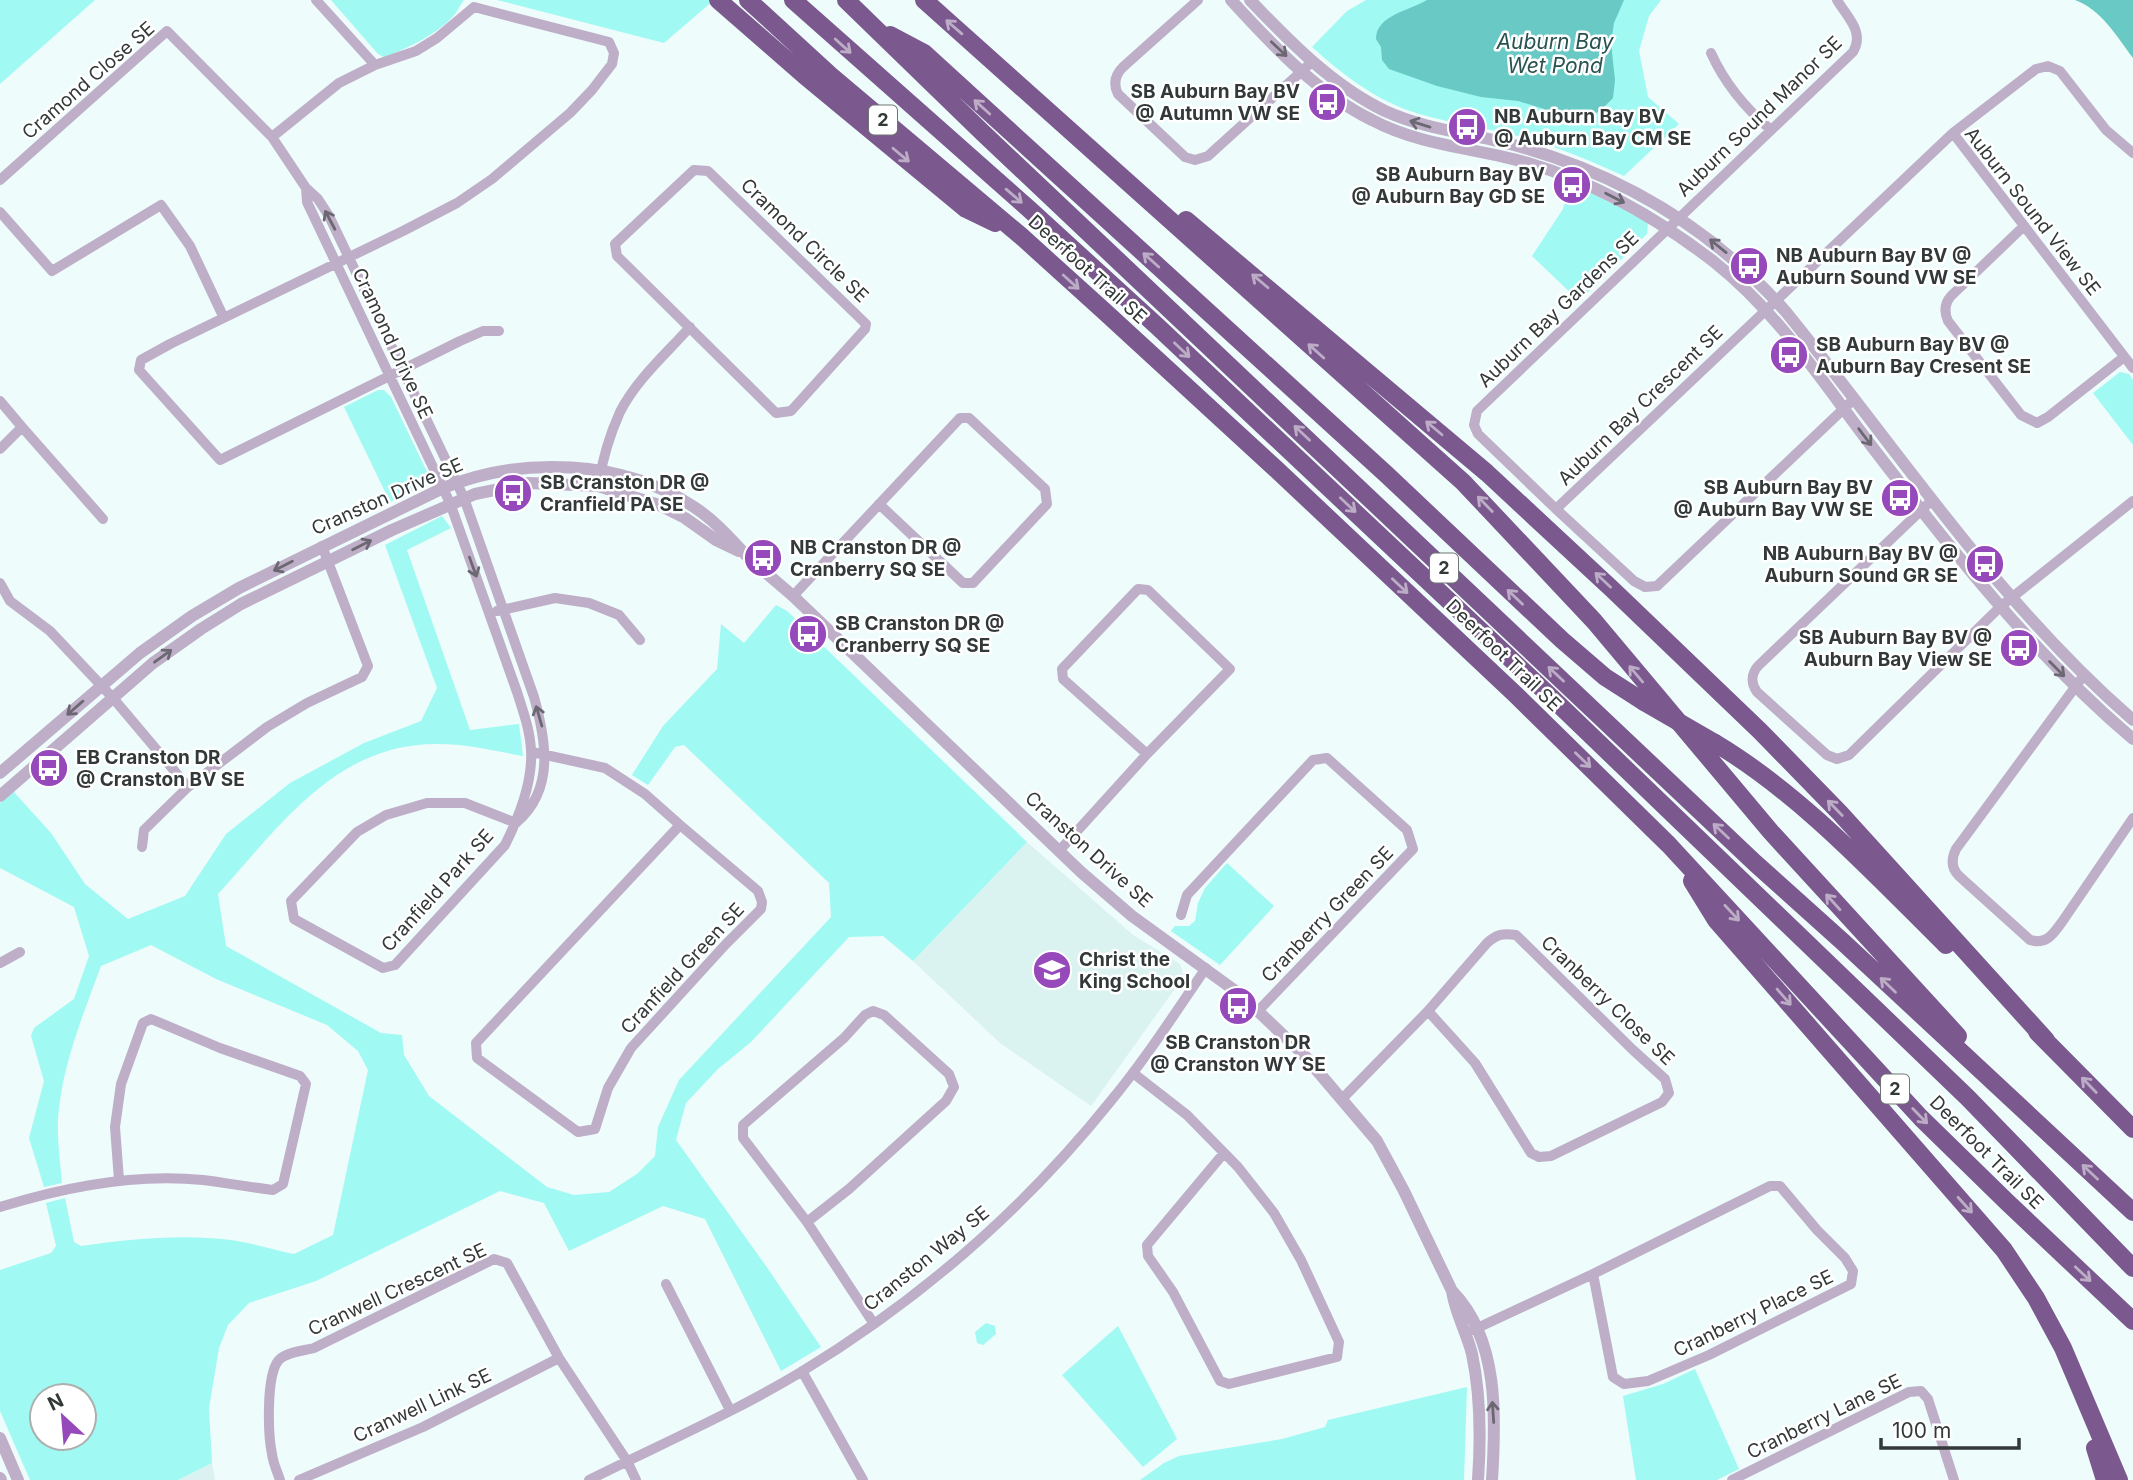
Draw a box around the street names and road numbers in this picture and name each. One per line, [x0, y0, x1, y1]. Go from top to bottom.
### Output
street label: Cramond Close SE [17, 17, 159, 144]
street label: Auburn Sound Manor SE [1672, 31, 1847, 201]
road number: 2 [869, 106, 897, 134]
street label: Auburn Sound View SE [1960, 123, 2105, 300]
street label: Cramond Circle SE [736, 173, 873, 307]
street label: Deerfoot Trail SE [1024, 210, 1152, 329]
street label: Auburn Bay Gardens SE [1473, 227, 1644, 392]
street label: Cramond Drive SE [347, 264, 438, 422]
street label: Auburn Bay Crescent SE [1553, 321, 1728, 490]
street label: Cranston Drive SE [308, 453, 466, 540]
road number: 2 [1430, 554, 1458, 582]
street label: Deerfoot Trail SE [1441, 595, 1566, 716]
street label: Cranston Drive SE [1020, 786, 1157, 912]
street label: Cranfield Park SE [376, 824, 498, 956]
street label: Cranberry Green SE [1257, 842, 1398, 987]
street label: Cranfield Green SE [616, 898, 749, 1039]
street label: Cranberry Close SE [1536, 931, 1679, 1070]
road number: 2 [1881, 1074, 1909, 1104]
street label: Deerfoot Trail SE [1925, 1091, 2048, 1214]
street label: Cranston Way SE [859, 1201, 994, 1316]
street label: Cranwell Crescent SE [304, 1238, 490, 1341]
street label: Cranberry Place SE [1670, 1265, 1837, 1362]
street label: Cranwell Link SE [350, 1363, 495, 1448]
street label: Cranberry Lane SE [1743, 1369, 1905, 1464]

